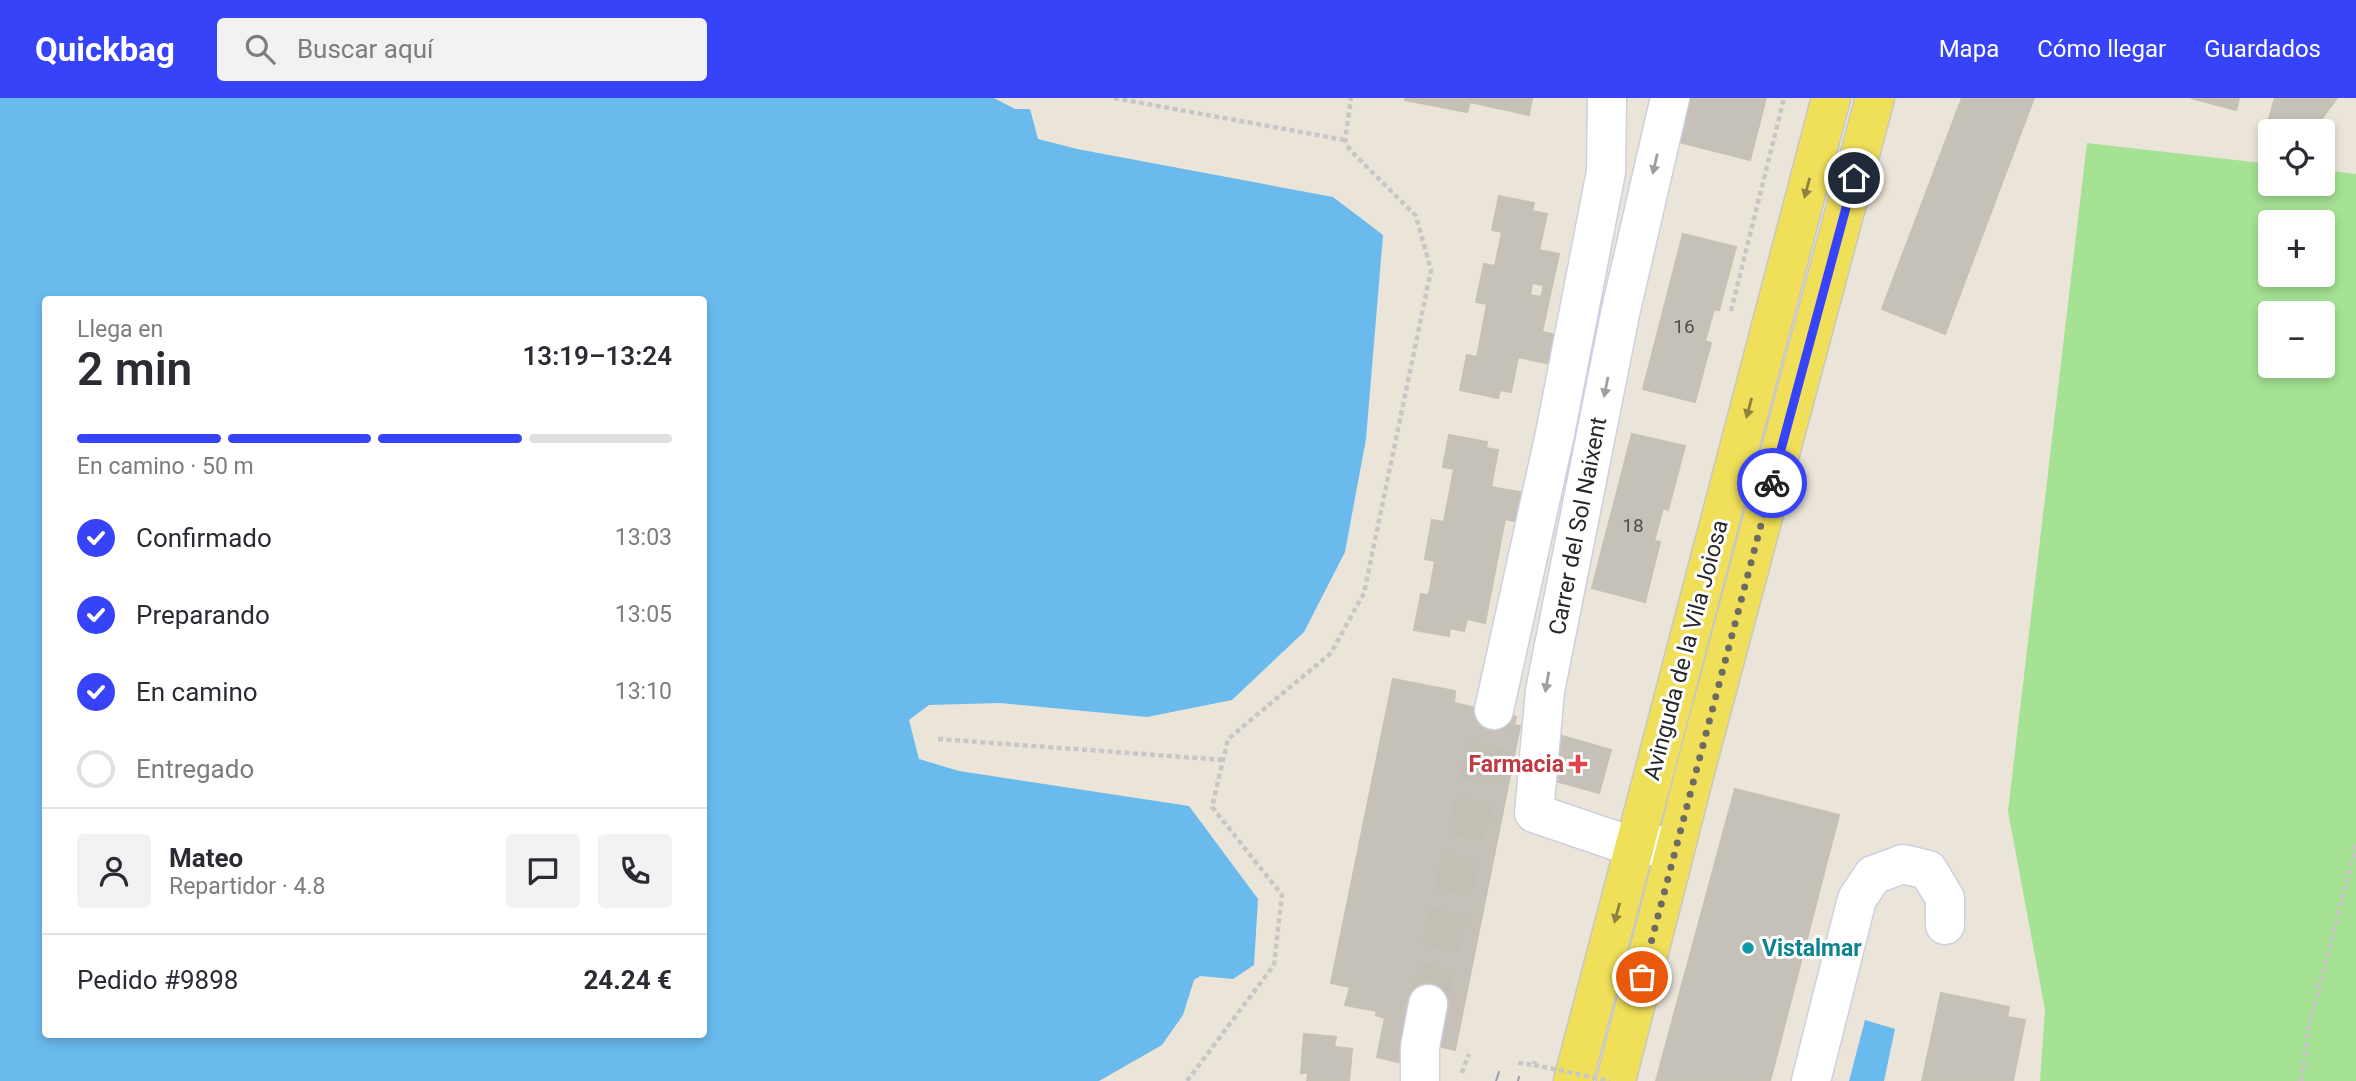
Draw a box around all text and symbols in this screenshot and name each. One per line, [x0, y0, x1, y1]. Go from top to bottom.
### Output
search box [217, 18, 707, 81]
text: Quickbag [35, 30, 175, 69]
icon: search [241, 30, 279, 68]
text: Buscar aquí [297, 34, 434, 64]
text: Mapa [1939, 35, 1999, 63]
text: Cómo llegar [2037, 35, 2166, 63]
text: Guardados [2204, 35, 2321, 63]
map controls [2258, 119, 2335, 378]
button: locate [2258, 119, 2335, 196]
pin [1824, 148, 1884, 208]
one-way arrow [1649, 154, 1660, 176]
icon: home [1835, 159, 1873, 197]
one-way arrow [1801, 177, 1812, 199]
button: + [2258, 210, 2335, 287]
button: − [2258, 301, 2335, 378]
house number: 16 [1673, 315, 1695, 338]
text: Llega en [77, 316, 163, 343]
text: 13:19–13:24 [522, 341, 672, 371]
text: 2 min [77, 342, 192, 396]
one-way arrow [1600, 376, 1611, 398]
one-way arrow [1743, 397, 1754, 419]
street label: Carrer del Sol Naixent [1544, 415, 1612, 637]
courier [1737, 448, 1807, 518]
text: En camino · 50 m [77, 453, 254, 480]
icon: bike [1753, 464, 1791, 502]
house number: 18 [1622, 514, 1644, 537]
street label: Avinguda de la Vila Joiosa [1638, 517, 1734, 783]
icon: check [77, 519, 115, 557]
text: Confirmado [136, 523, 272, 553]
text: 13:03 [615, 524, 672, 551]
icon: check [77, 596, 115, 634]
text: Preparando [136, 600, 270, 630]
text: 13:05 [615, 601, 672, 628]
one-way arrow [1541, 671, 1552, 693]
icon: check [77, 673, 115, 711]
text: En camino [136, 677, 258, 707]
text: 13:10 [615, 678, 672, 705]
place label: Farmacia [1468, 751, 1564, 778]
text: Entregado [136, 754, 254, 784]
marker: Farmacia [1570, 756, 1586, 772]
button: person [77, 834, 151, 908]
button: chat [506, 834, 580, 908]
button: phone [598, 834, 672, 908]
text: Mateo [169, 843, 243, 873]
text: Repartidor · 4.8 [169, 873, 326, 900]
one-way arrow [1611, 902, 1622, 924]
place label: Vistalmar [1762, 935, 1862, 962]
marker: Vistalmar [1740, 940, 1756, 956]
pin [1612, 947, 1672, 1007]
icon: bag [1623, 958, 1661, 996]
text: Pedido #9898 [77, 965, 238, 995]
text: 24.24 € [583, 965, 672, 995]

